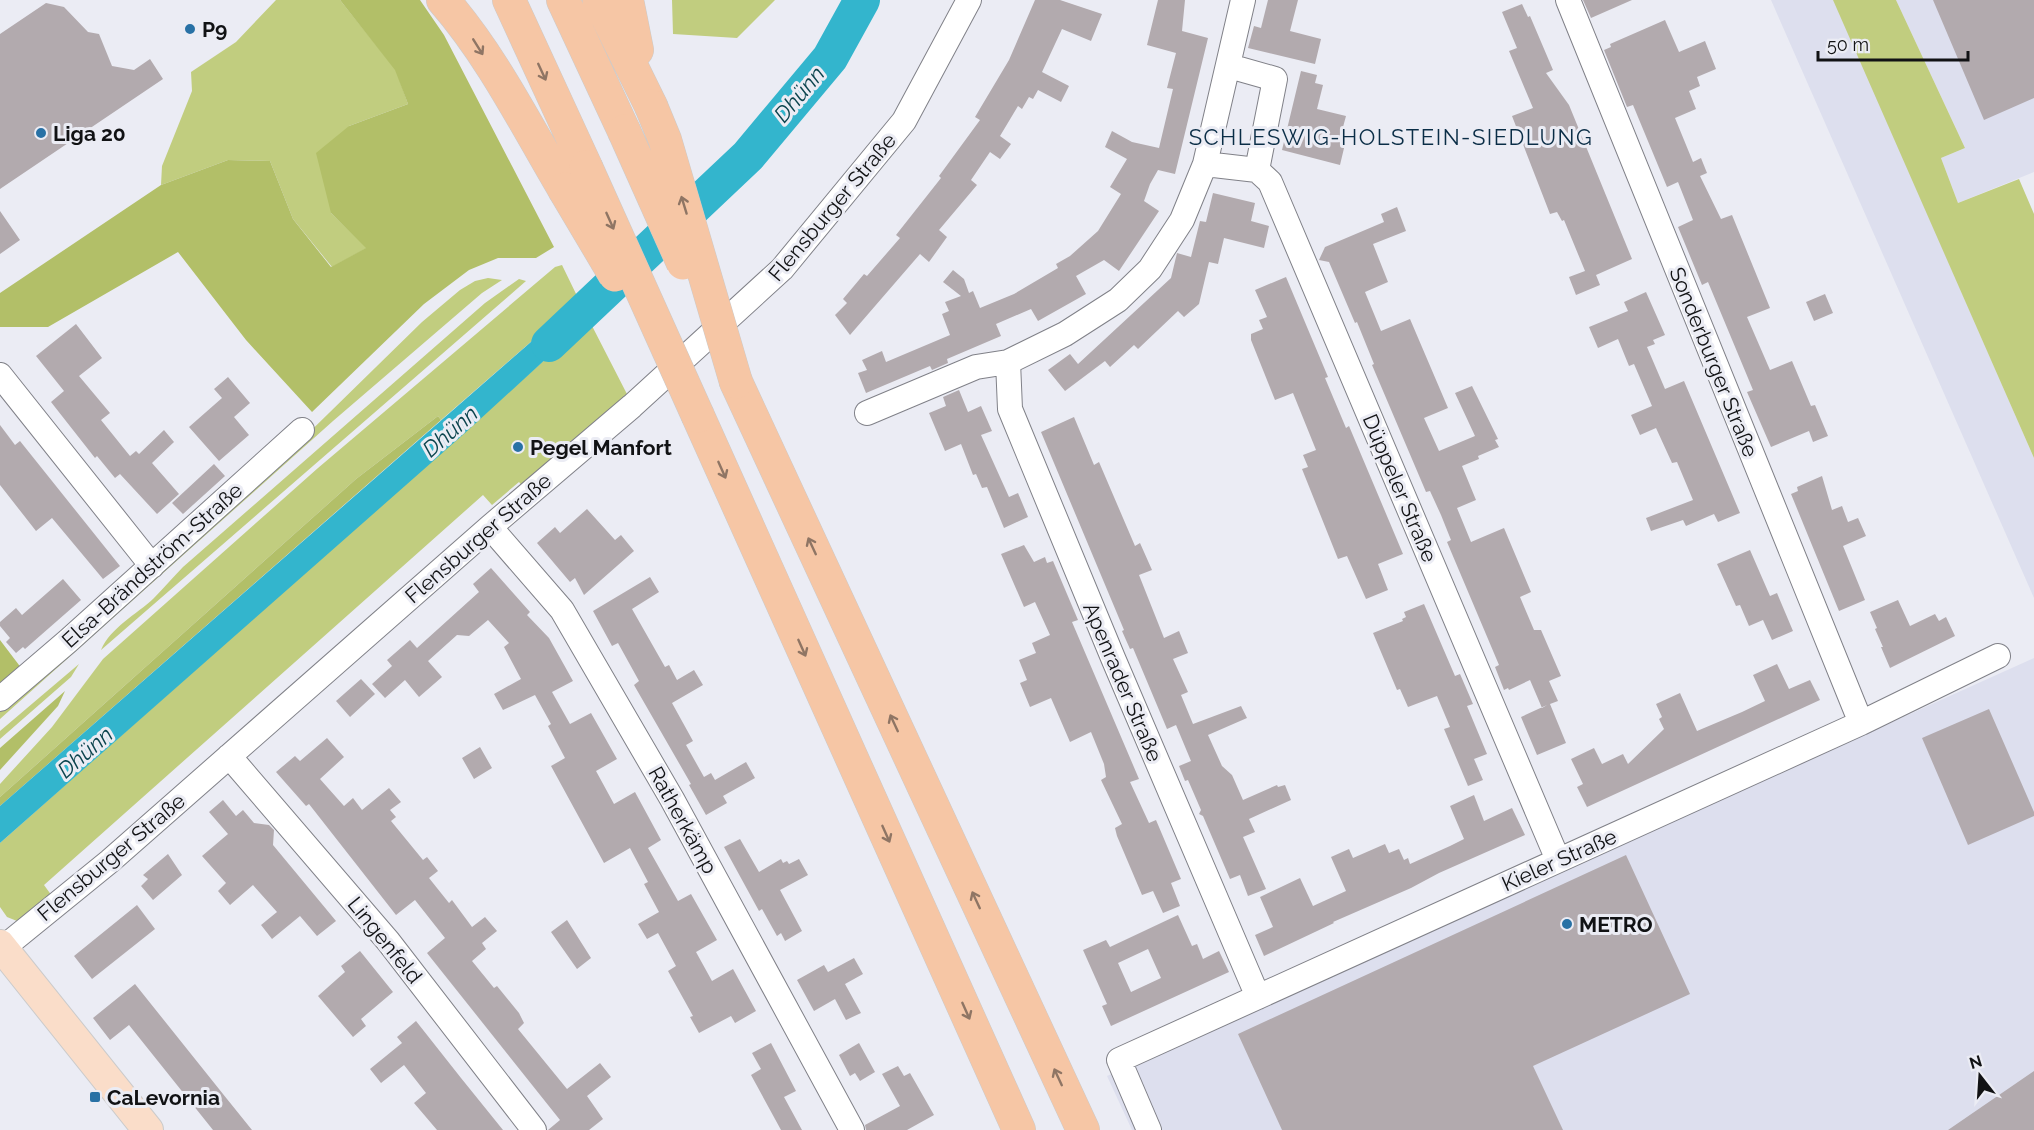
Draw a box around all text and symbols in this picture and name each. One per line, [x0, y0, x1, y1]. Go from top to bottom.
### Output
place label: P9 [202, 17, 227, 42]
marker: P9 [183, 22, 197, 36]
scale bar [1818, 24, 1968, 62]
text: 50 m [1827, 34, 1869, 55]
one-way arrow [472, 38, 485, 55]
water label: Dhünn [768, 61, 830, 127]
one-way arrow [537, 63, 548, 81]
place label: Liga 20 [53, 121, 126, 146]
district label: SCHLESWIG-HOLSTEIN-SIEDLUNG [1189, 124, 1593, 150]
marker: Liga 20 [34, 126, 48, 140]
street label: Flensburger Straße [763, 128, 901, 286]
one-way arrow [678, 196, 689, 215]
one-way arrow [605, 211, 616, 229]
street label: Sonderburger Straße [1664, 263, 1764, 461]
water label: Dhünn [417, 400, 483, 462]
street label: Düppeler Straße [1358, 410, 1442, 566]
place label: Pegel Manfort [530, 435, 672, 460]
marker: Pegel Manfort [511, 440, 525, 454]
one-way arrow [717, 460, 728, 478]
street label: Flensburger Straße [400, 468, 556, 608]
street label: Elsa-Brändström-Straße [57, 477, 247, 653]
one-way arrow [806, 537, 817, 555]
street label: Apenrader Straße [1078, 599, 1168, 765]
one-way arrow [797, 638, 808, 656]
one-way arrow [888, 714, 899, 732]
water label: Dhünn [52, 721, 118, 783]
street label: Ratherkämp [643, 762, 723, 878]
street label: Flensburger Straße [32, 788, 190, 926]
one-way arrow [880, 824, 892, 842]
street label: Kieler Straße [1498, 824, 1620, 896]
one-way arrow [970, 891, 981, 909]
street label: Lingenfeld [342, 892, 428, 988]
place label: METRO [1579, 912, 1653, 937]
marker: METRO [1560, 917, 1574, 931]
one-way arrow [961, 1002, 972, 1020]
north arrow [1950, 1046, 2010, 1106]
text: N [1967, 1051, 1984, 1073]
one-way arrow [1052, 1068, 1063, 1086]
place label: CaLevornia [107, 1085, 220, 1110]
marker: CaLevornia [88, 1090, 102, 1104]

